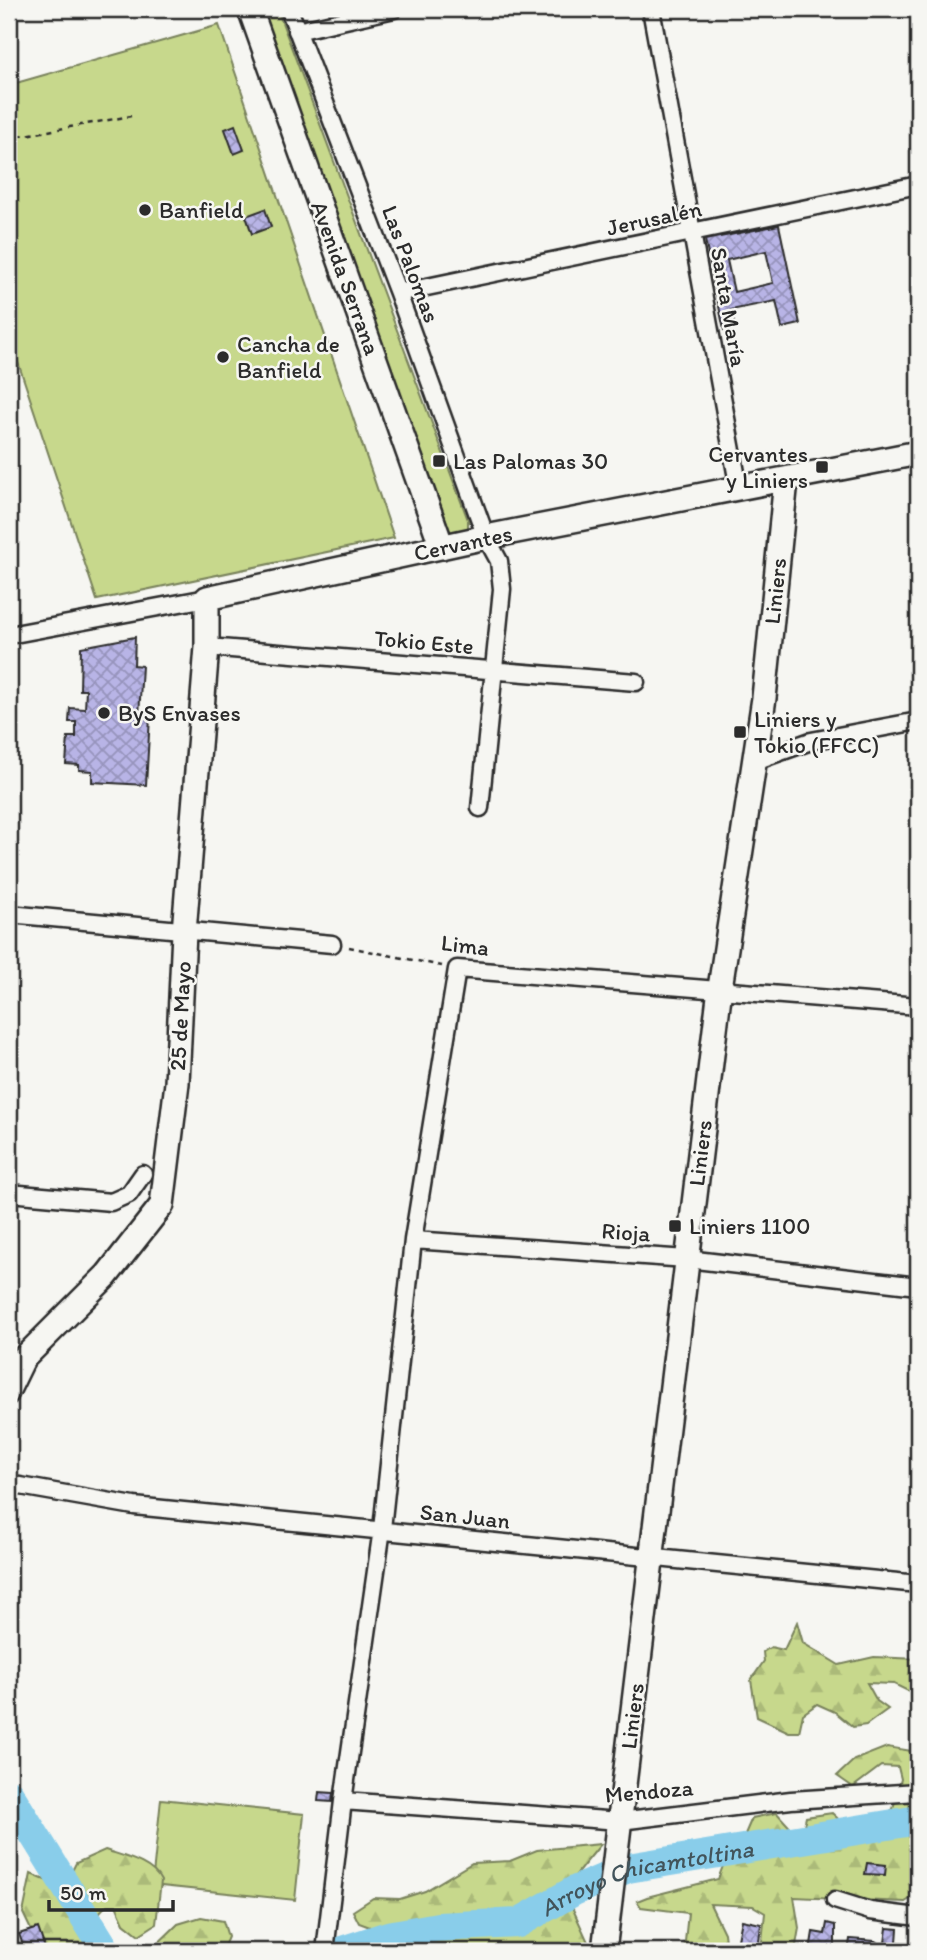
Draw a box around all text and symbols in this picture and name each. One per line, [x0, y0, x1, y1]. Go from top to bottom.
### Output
street label: Jerusalén [604, 194, 704, 242]
place label: Banfield [159, 196, 244, 224]
street label: Avenida Serrana [305, 197, 387, 359]
street label: Las Palomas [376, 201, 446, 327]
marker: Banfield [137, 202, 153, 218]
street label: Santa María [705, 245, 753, 369]
place label: Cancha de Banfield [237, 330, 340, 384]
marker: Cancha de Banfield [215, 349, 231, 365]
place label: Cervantes y Liniers [708, 440, 808, 494]
place label: Las Palomas 30 [453, 447, 608, 475]
marker: Las Palomas 30 [431, 453, 447, 469]
marker: Cervantes y Liniers [814, 459, 830, 475]
street label: Cervantes [411, 519, 515, 567]
street label: Liniers [758, 556, 792, 626]
street label: Tokio Este [373, 624, 475, 660]
place label: ByS Envases [118, 699, 241, 727]
marker: ByS Envases [96, 705, 112, 721]
place label: Liniers y Tokio (FFCC) [754, 705, 879, 759]
marker: Liniers y Tokio (FFCC) [732, 724, 748, 740]
street label: Lima [439, 928, 491, 962]
street label: 25 de Mayo [163, 960, 197, 1072]
street label: Liniers [682, 1118, 718, 1188]
place label: Liniers 1100 [689, 1212, 810, 1240]
street label: Rioja [601, 1216, 652, 1248]
marker: Liniers 1100 [667, 1218, 683, 1234]
street label: San Juan [419, 1497, 511, 1535]
street label: Liniers [614, 1681, 650, 1751]
street label: Mendoza [604, 1773, 694, 1809]
water label: Arroyo Chicamtoltina [535, 1833, 756, 1922]
scale bar [49, 1869, 173, 1913]
text: 50 m [60, 1880, 107, 1905]

